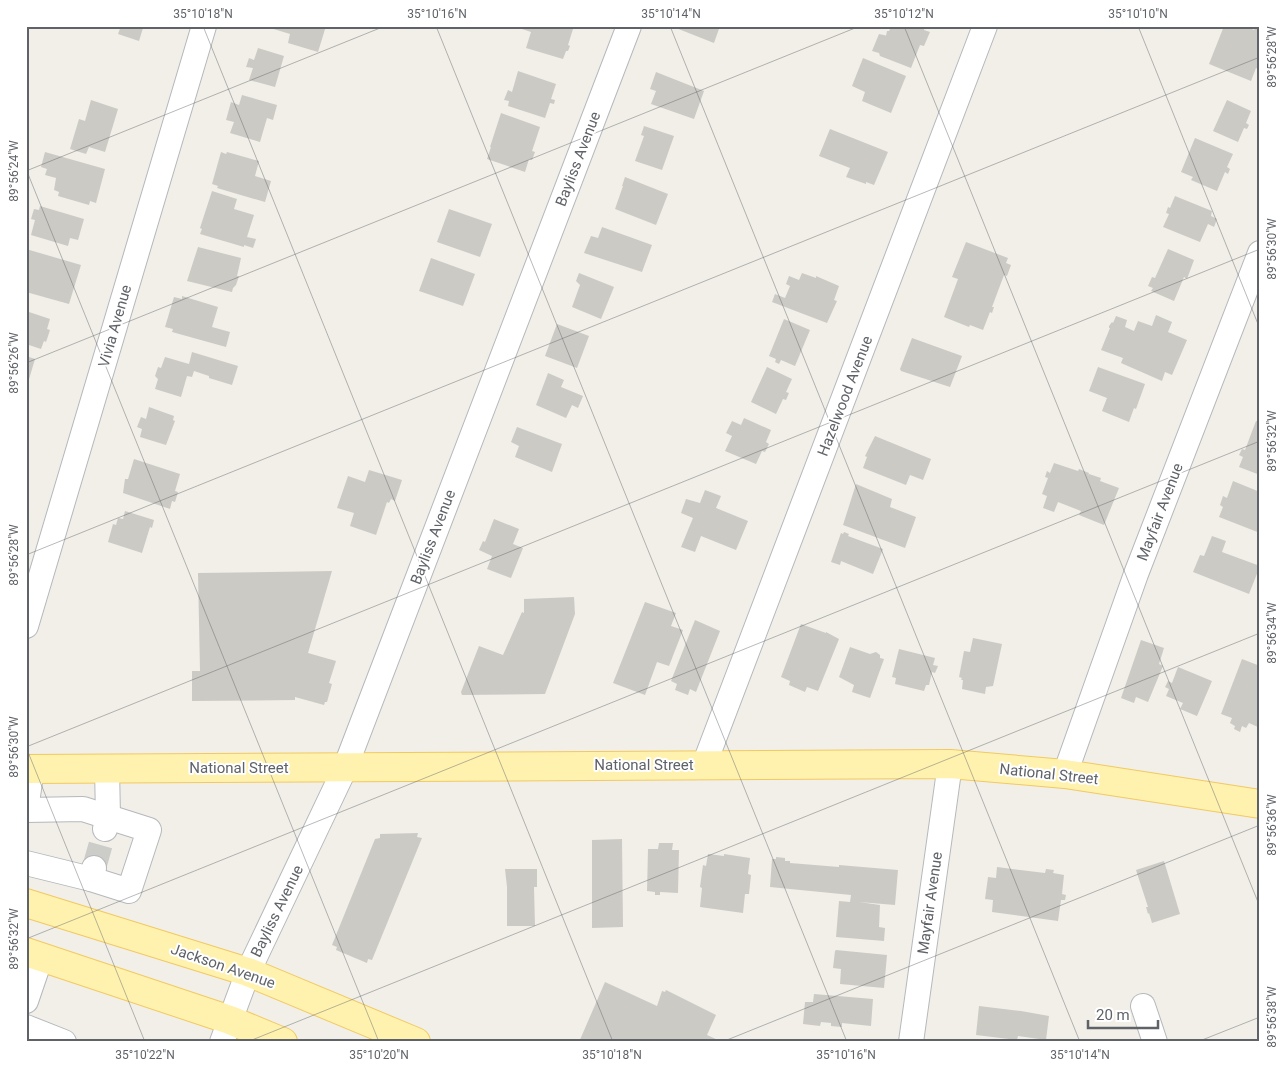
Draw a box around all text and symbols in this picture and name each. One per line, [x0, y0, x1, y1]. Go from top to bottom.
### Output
text: 35°10'18"N [173, 7, 233, 21]
text: 35°10'16"N [407, 7, 467, 21]
text: 35°10'14"N [641, 7, 701, 21]
text: 35°10'12"N [874, 7, 934, 21]
text: 35°10'10"N [1108, 7, 1168, 21]
text: 89°56'28"W [1265, 26, 1279, 88]
street label: Bayliss Avenue [552, 109, 604, 209]
text: 89°56'24"W [7, 140, 21, 202]
text: 89°56'30"W [1265, 218, 1279, 280]
street label: Vivia Avenue [95, 283, 135, 369]
text: 89°56'26"W [7, 332, 21, 394]
street label: Hazelwood Avenue [814, 333, 876, 459]
text: 89°56'32"W [1265, 410, 1279, 472]
street label: Mayfair Avenue [1133, 461, 1187, 563]
street label: Bayliss Avenue [407, 487, 459, 587]
text: 89°56'28"W [7, 524, 21, 586]
text: 89°56'34"W [1265, 602, 1279, 664]
text: 89°56'30"W [7, 716, 21, 778]
street label: National Street [594, 756, 694, 774]
street label: National Street [189, 759, 289, 777]
street label: National Street [999, 760, 1099, 788]
text: 89°56'36"W [1265, 794, 1279, 856]
street label: Mayfair Avenue [914, 851, 946, 955]
street label: Bayliss Avenue [247, 862, 307, 960]
text: 89°56'32"W [7, 908, 21, 970]
street label: Jackson Avenue [168, 940, 278, 992]
text: 89°56'38"W [1265, 986, 1279, 1048]
scale bar [1088, 998, 1158, 1030]
text: 20 m [1096, 1006, 1130, 1024]
text: 35°10'22"N [115, 1048, 175, 1062]
text: 35°10'20"N [349, 1048, 409, 1062]
text: 35°10'18"N [582, 1048, 642, 1062]
text: 35°10'16"N [816, 1048, 876, 1062]
text: 35°10'14"N [1050, 1048, 1110, 1062]

